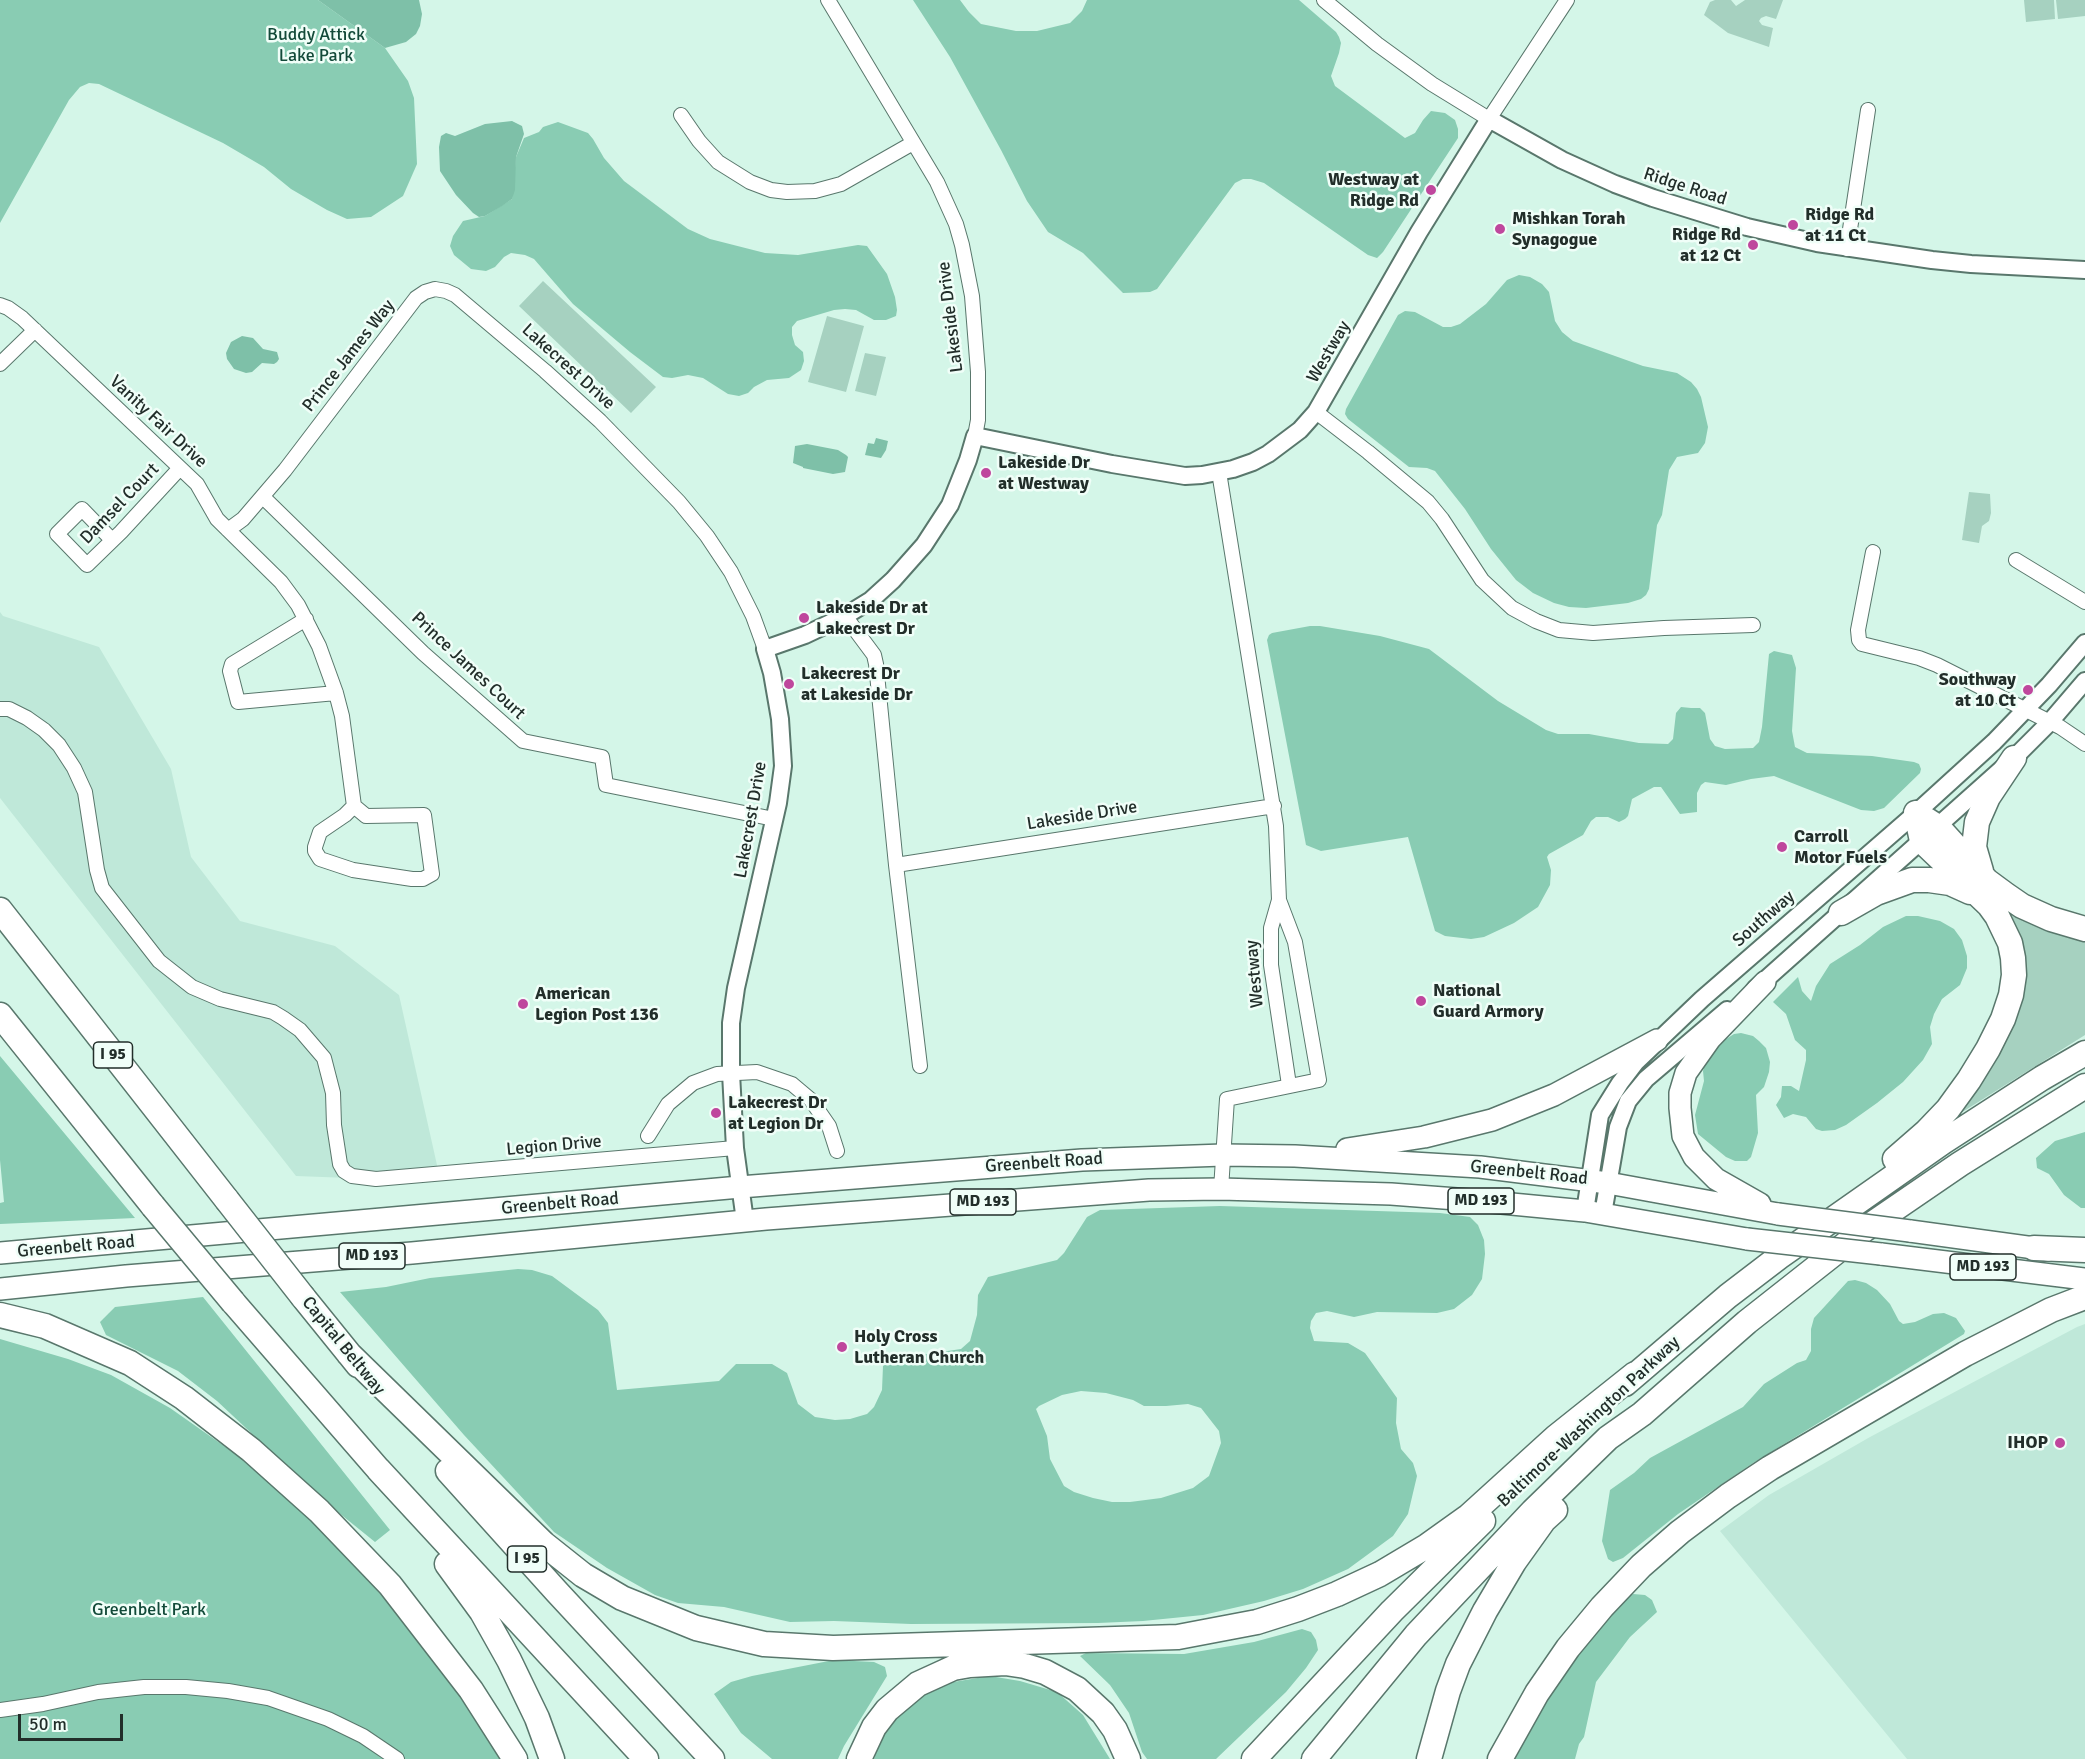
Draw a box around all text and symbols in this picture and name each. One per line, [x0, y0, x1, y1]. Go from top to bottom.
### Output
park label: Buddy Attick Lake Park [267, 24, 365, 66]
street label: Ridge Road [1641, 163, 1729, 211]
place label: Westway at Ridge Rd [1328, 169, 1419, 212]
marker: Westway at Ridge Rd [1424, 183, 1438, 197]
place label: Ridge Rd at 11 Ct [1805, 204, 1874, 246]
place label: Mishkan Torah Synagogue [1512, 208, 1626, 250]
marker: Ridge Rd at 11 Ct [1786, 218, 1800, 232]
marker: Mishkan Torah Synagogue [1493, 222, 1507, 236]
place label: Ridge Rd at 12 Ct [1672, 224, 1741, 266]
marker: Ridge Rd at 12 Ct [1746, 238, 1760, 252]
street label: Lakeside Drive [933, 260, 969, 374]
street label: Prince James Way [298, 295, 400, 417]
street label: Westway [1303, 317, 1355, 387]
street label: Lakecrest Drive [517, 319, 619, 415]
street label: Vanity Fair Drive [105, 371, 211, 473]
place label: Lakeside Dr at Westway [998, 452, 1090, 494]
street label: Damsel Court [76, 459, 164, 549]
marker: Lakeside Dr at Westway [979, 466, 993, 480]
place label: Lakeside Dr at Lakecrest Dr [816, 597, 928, 640]
street label: Prince James Court [406, 608, 530, 724]
marker: Lakeside Dr at Lakecrest Dr [797, 611, 811, 625]
place label: Lakecrest Dr at Lakeside Dr [801, 663, 913, 706]
place label: Southway at 10 Ct [1939, 669, 2016, 712]
marker: Lakecrest Dr at Lakeside Dr [782, 677, 796, 691]
marker: Southway at 10 Ct [2021, 683, 2035, 697]
street label: Lakecrest Drive [730, 760, 772, 880]
street label: Lakeside Drive [1025, 797, 1139, 835]
place label: Carroll Motor Fuels [1794, 826, 1887, 868]
marker: Carroll Motor Fuels [1775, 840, 1789, 854]
street label: Southway [1729, 886, 1799, 952]
street label: Westway [1241, 939, 1269, 1009]
place label: National Guard Armory [1433, 980, 1544, 1022]
place label: American Legion Post 136 [535, 983, 659, 1026]
marker: National Guard Armory [1414, 994, 1428, 1008]
marker: American Legion Post 136 [516, 997, 530, 1011]
road number: I 95 [94, 1042, 132, 1068]
place label: Lakecrest Dr at Legion Dr [728, 1092, 827, 1134]
marker: Lakecrest Dr at Legion Dr [709, 1106, 723, 1120]
street label: Legion Drive [505, 1131, 603, 1161]
street label: Greenbelt Road [984, 1148, 1104, 1178]
street label: Greenbelt Road [1469, 1156, 1589, 1190]
street label: Greenbelt Road [500, 1188, 620, 1220]
road number: MD 193 [1448, 1188, 1514, 1214]
road number: MD 193 [950, 1189, 1016, 1215]
street label: Greenbelt Road [16, 1231, 136, 1263]
road number: MD 193 [339, 1243, 405, 1269]
road number: MD 193 [1950, 1254, 2016, 1280]
street label: Capital Beltway [297, 1292, 389, 1400]
place label: Holy Cross Lutheran Church [854, 1326, 984, 1368]
street label: Baltimore-Washington Parkway [1493, 1332, 1685, 1512]
marker: Holy Cross Lutheran Church [835, 1340, 849, 1354]
place label: IHOP [2007, 1432, 2048, 1454]
marker: IHOP [2053, 1436, 2067, 1450]
road number: I 95 [508, 1546, 546, 1572]
park label: Greenbelt Park [92, 1599, 206, 1621]
scale bar [21, 1702, 126, 1740]
text: 50 m [29, 1713, 67, 1735]

